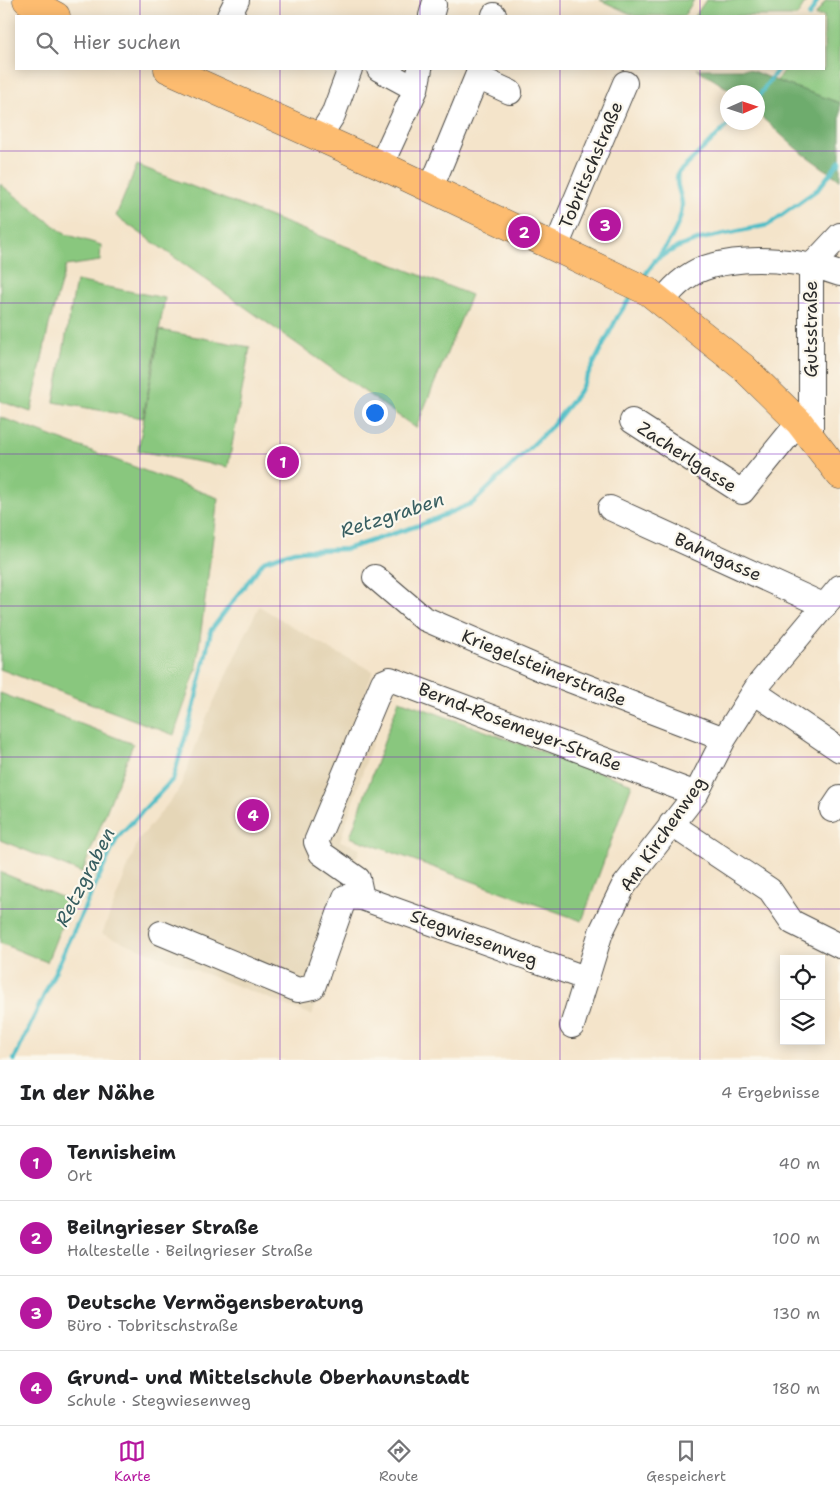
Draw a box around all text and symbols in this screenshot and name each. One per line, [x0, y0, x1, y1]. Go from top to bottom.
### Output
search box [15, 15, 825, 70]
icon: search [33, 29, 61, 57]
text: Hier suchen [73, 30, 181, 55]
north arrow [720, 85, 765, 130]
street label: Tobritschstraße [553, 98, 629, 232]
pin: 3 [589, 206, 621, 244]
pin: 2 [508, 213, 540, 251]
street label: Gutsstraße [799, 281, 823, 378]
your location [362, 400, 388, 426]
street label: Zacherlgasse [633, 416, 741, 498]
pin: 1 [267, 443, 299, 481]
water label: Retzgraben [337, 486, 447, 544]
street label: Bahngasse [671, 527, 765, 587]
street label: Kriegelsteinerstraße [458, 624, 630, 712]
street label: Bernd-Rosemeyer-Straße [415, 677, 625, 777]
street label: Am Kirchenweg [614, 772, 712, 896]
pin: 4 [237, 796, 269, 834]
water label: Retzgraben [49, 823, 121, 931]
street label: Stegwiesenweg [407, 904, 541, 972]
map controls [780, 955, 825, 1045]
button: locate [780, 955, 825, 1000]
button: layers [780, 1000, 825, 1045]
text: In der Nähe [20, 1079, 155, 1107]
text: 4 Ergebnisse [721, 1082, 820, 1103]
text: Tennisheim [67, 1140, 176, 1165]
text: 1 [32, 1153, 40, 1174]
text: 40 m [778, 1153, 820, 1174]
text: Ort [67, 1165, 93, 1186]
text: Beilngrieser Straße [67, 1215, 259, 1240]
text: 2 [30, 1228, 42, 1249]
text: 100 m [772, 1228, 820, 1249]
text: Haltestelle · Beilngrieser Straße [67, 1240, 313, 1261]
text: Deutsche Vermögensberatung [67, 1290, 363, 1315]
text: 3 [30, 1303, 42, 1324]
text: 130 m [773, 1303, 820, 1324]
text: Büro · Tobritschstraße [67, 1315, 238, 1336]
text: Grund- und Mittelschule Oberhaunstadt [67, 1365, 470, 1390]
text: 4 [30, 1378, 42, 1399]
text: 180 m [772, 1378, 820, 1399]
text: Schule · Stegwiesenweg [67, 1390, 251, 1411]
tab: Karte [114, 1437, 151, 1485]
tab: Route [379, 1437, 418, 1485]
tab: Gespeichert [646, 1437, 726, 1485]

